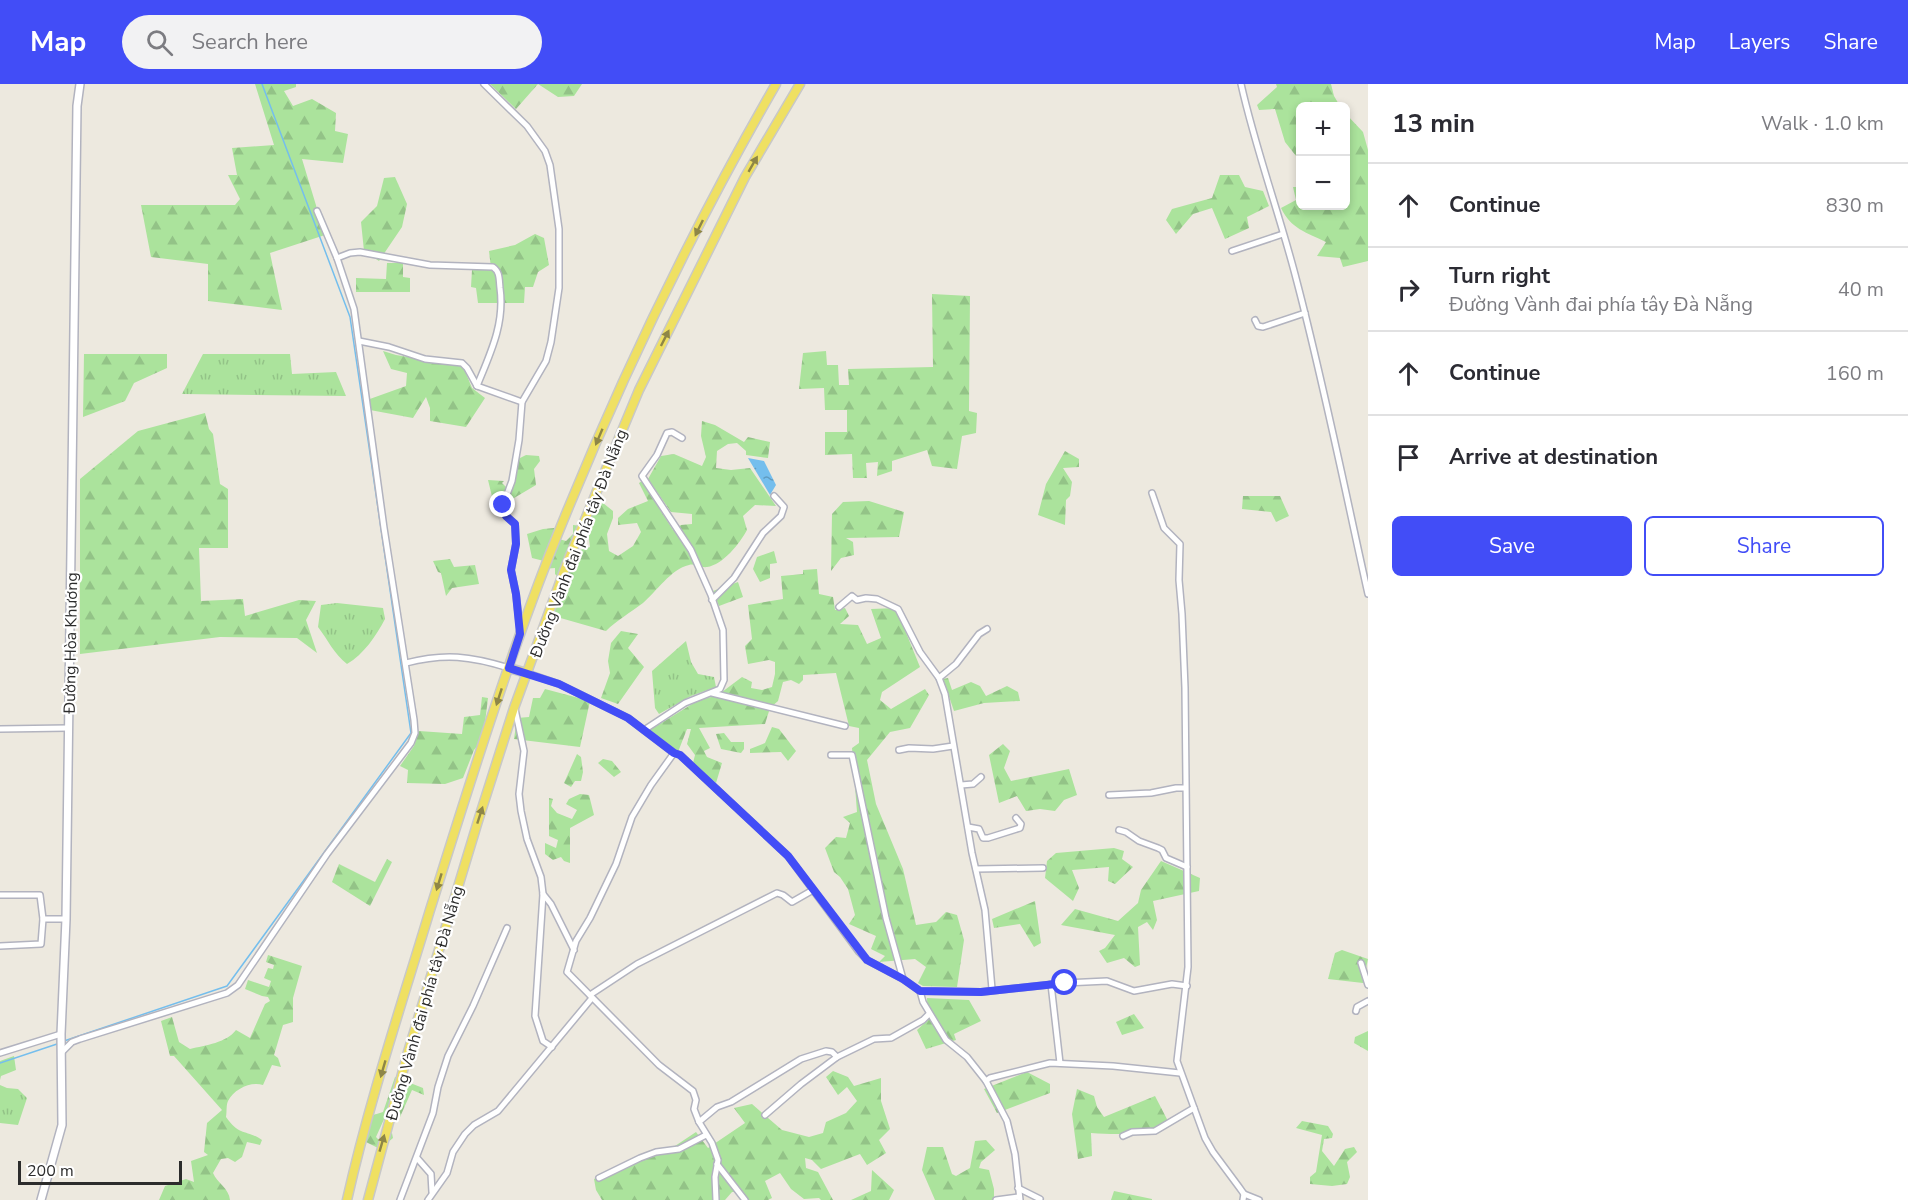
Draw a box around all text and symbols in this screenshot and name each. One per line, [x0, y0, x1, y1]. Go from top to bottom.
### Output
search box [122, 15, 542, 69]
text: Map [30, 23, 86, 61]
icon: search [143, 26, 176, 59]
text: Search here [191, 27, 308, 57]
text: Map [1654, 28, 1696, 56]
text: Layers [1729, 28, 1790, 56]
text: Share [1823, 28, 1878, 56]
map controls [1296, 102, 1350, 210]
button: + [1296, 102, 1350, 156]
text: 13 min [1392, 106, 1475, 141]
text: Walk · 1.0 km [1761, 110, 1884, 137]
one-way arrow [748, 155, 758, 172]
button: − [1296, 156, 1350, 210]
icon: ahead [1392, 189, 1425, 222]
text: Continue [1449, 190, 1540, 220]
text: 830 m [1826, 192, 1884, 219]
one-way arrow [694, 219, 703, 236]
text: Turn right [1449, 261, 1550, 291]
icon: right [1392, 273, 1425, 306]
text: 40 m [1838, 276, 1884, 303]
text: Đường Vành đai phía tây Đà Nẵng [1449, 291, 1753, 318]
one-way arrow [660, 329, 670, 346]
icon: ahead [1392, 357, 1425, 390]
text: Continue [1449, 358, 1540, 388]
text: 160 m [1826, 360, 1884, 387]
street label: Đường Vành đai phía tây Đà Nẵng [525, 426, 633, 662]
one-way arrow [594, 428, 604, 446]
icon: arrive [1392, 441, 1425, 474]
text: Arrive at destination [1449, 442, 1658, 472]
route end [489, 491, 515, 517]
button: Save [1392, 516, 1632, 576]
button: Share [1644, 516, 1884, 576]
street label: Đường Hòa Khương [59, 572, 83, 715]
one-way arrow [494, 688, 503, 706]
one-way arrow [476, 806, 485, 824]
one-way arrow [434, 874, 443, 892]
street label: Đường Vành đai phía tây Đà Nẵng [381, 883, 469, 1124]
route start [1051, 969, 1077, 995]
one-way arrow [377, 1060, 387, 1078]
one-way arrow [378, 1134, 388, 1152]
scale bar [18, 1158, 182, 1186]
text: 200 m [27, 1160, 74, 1182]

